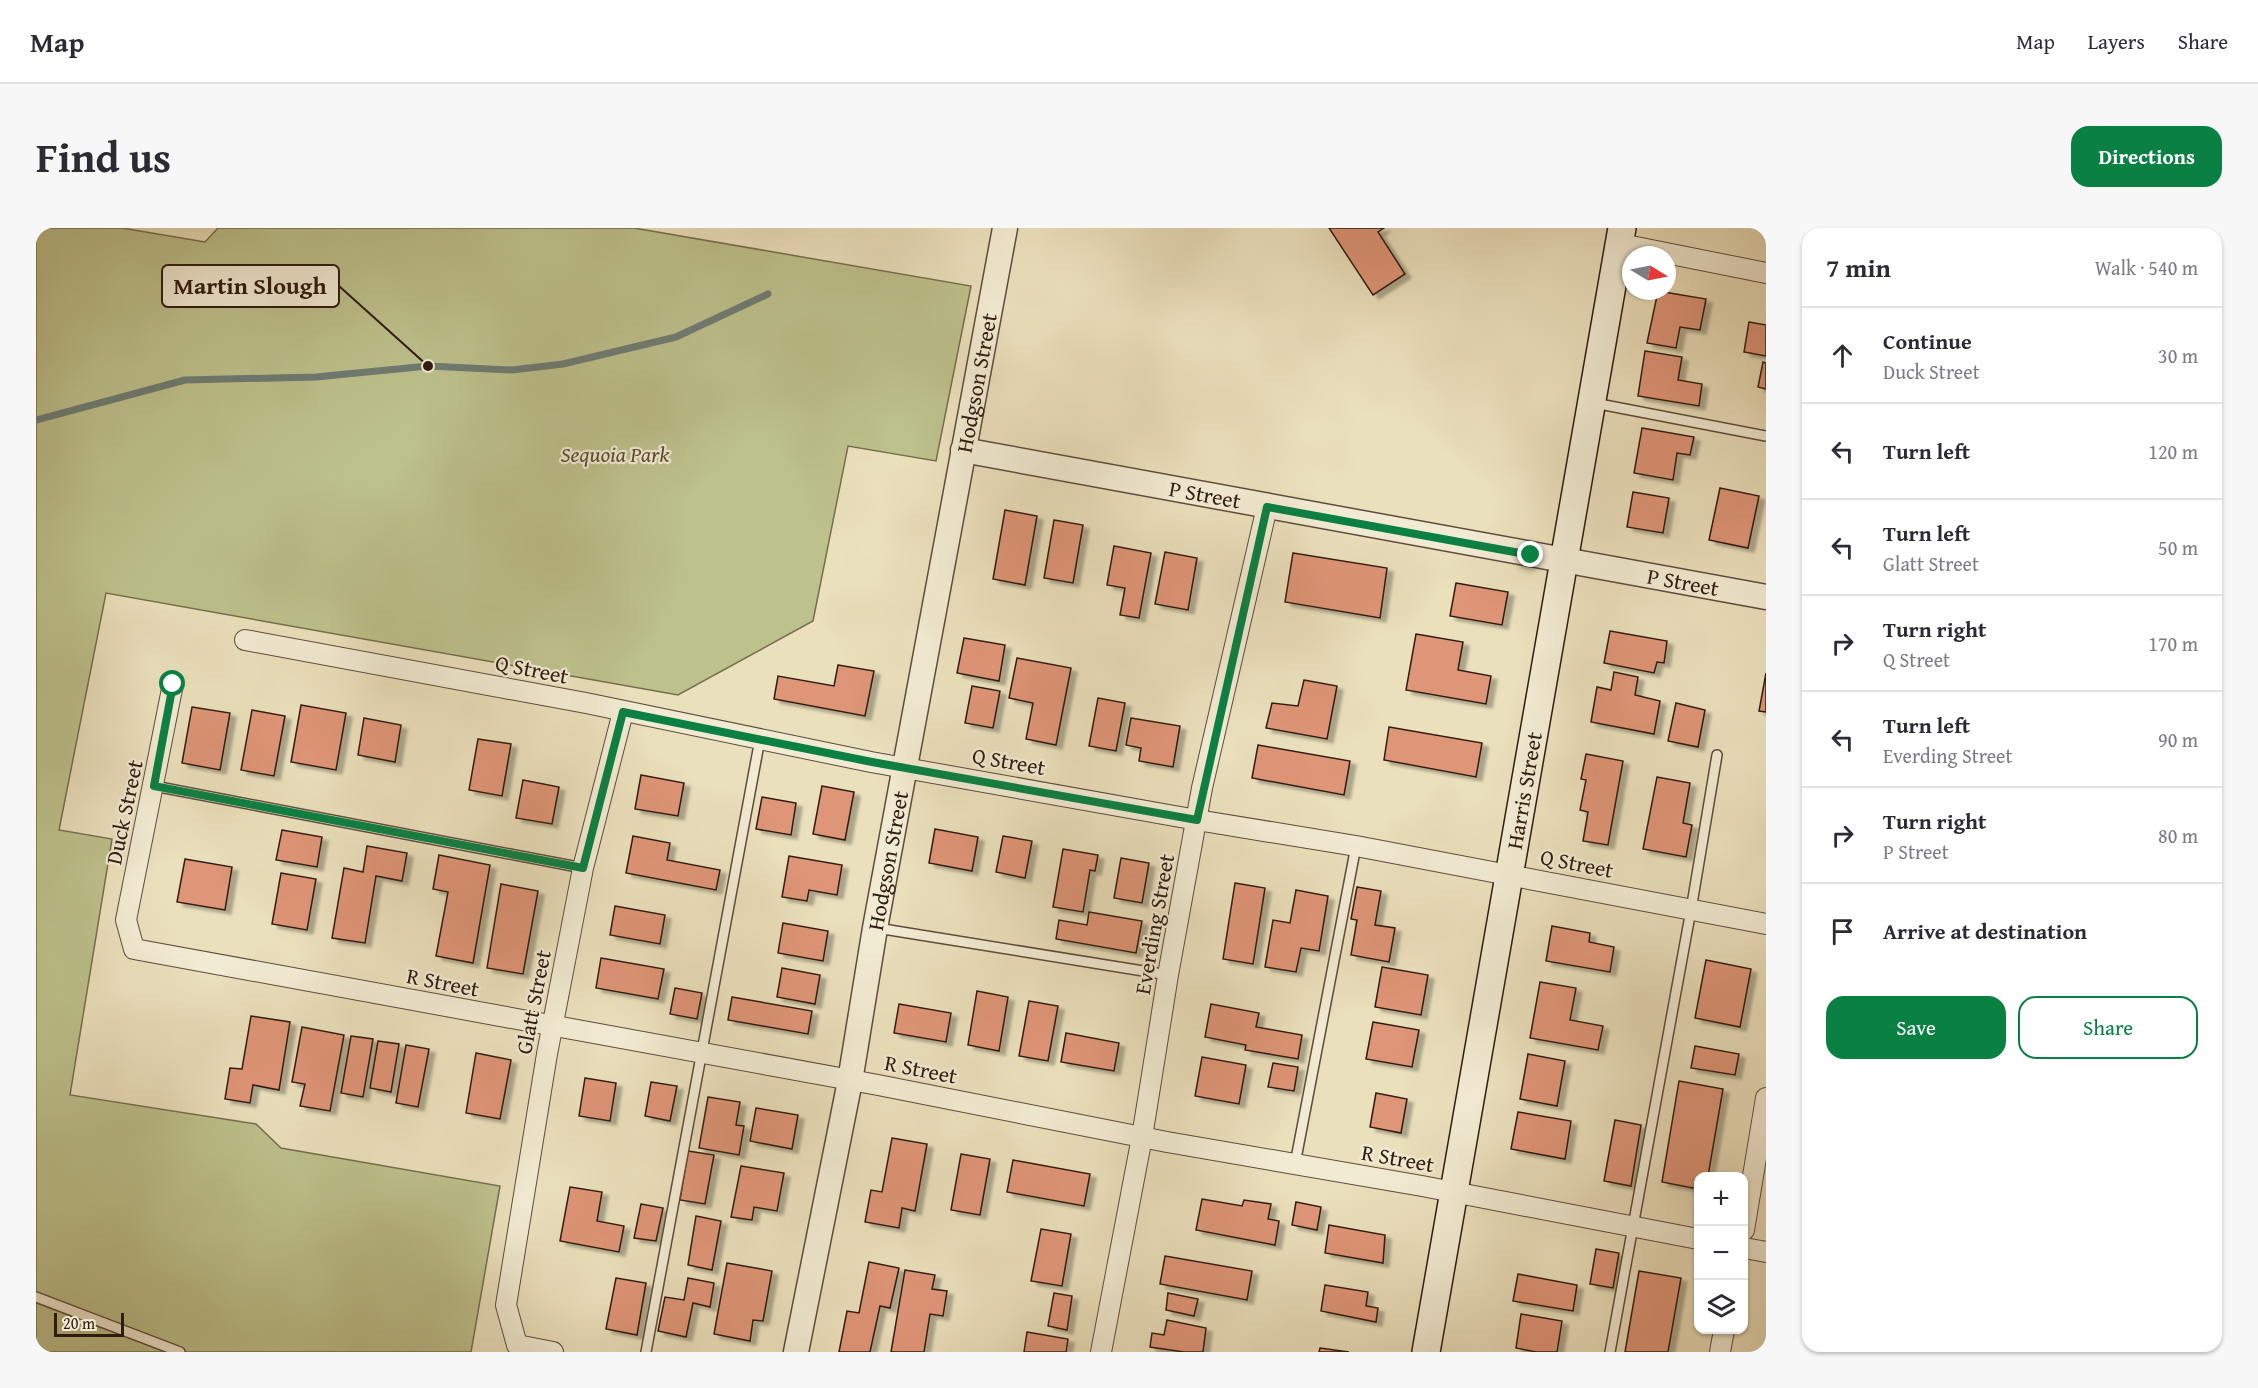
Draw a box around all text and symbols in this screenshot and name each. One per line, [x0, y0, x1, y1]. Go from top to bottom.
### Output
text: Map [30, 21, 84, 62]
text: Map [2016, 26, 2055, 57]
text: Layers [2088, 26, 2145, 57]
text: Share [2178, 26, 2228, 57]
text: Find us [36, 126, 171, 187]
button: Directions [2071, 126, 2222, 187]
north arrow [1622, 246, 1676, 300]
text: 7 min [1826, 248, 1891, 287]
text: Walk · 540 m [2095, 253, 2198, 282]
callout: Martin Slough [162, 265, 339, 307]
text: Martin Slough [173, 268, 327, 303]
street label: Hodgson Street [948, 310, 1005, 455]
text: Continue [1883, 325, 1972, 357]
icon: ahead [1826, 339, 1859, 372]
text: 30 m [2158, 341, 2198, 370]
text: Duck Street [1883, 357, 1980, 386]
icon: left [1826, 435, 1859, 468]
text: Turn left [1883, 435, 1970, 467]
text: 120 m [2148, 437, 2198, 466]
park label: Sequoia Park [561, 438, 670, 470]
street label: P Street [1166, 472, 1244, 517]
text: Turn left [1883, 517, 1970, 549]
icon: left [1826, 531, 1859, 564]
text: 50 m [2158, 533, 2198, 562]
route end [1517, 541, 1543, 567]
text: Glatt Street [1883, 549, 1979, 578]
street label: P Street [1645, 560, 1722, 604]
text: Turn right [1883, 613, 1986, 645]
icon: right [1826, 627, 1859, 660]
text: 170 m [2148, 629, 2198, 658]
text: Q Street [1883, 645, 1950, 674]
street label: Q Street [493, 646, 572, 692]
route start [159, 670, 185, 696]
text: Turn left [1883, 709, 1970, 741]
icon: left [1826, 723, 1859, 756]
text: 90 m [2158, 725, 2198, 754]
street label: Harris Street [1498, 729, 1550, 852]
street label: Q Street [970, 739, 1048, 783]
text: Everding Street [1883, 741, 2013, 770]
street label: Duck Street [97, 756, 151, 867]
street label: Hodgson Street [859, 788, 916, 933]
text: Turn right [1883, 805, 1986, 837]
icon: right [1826, 819, 1859, 852]
text: 80 m [2158, 821, 2198, 850]
text: P Street [1883, 837, 1949, 866]
street label: Q Street [1538, 840, 1617, 886]
street label: Everding Street [1126, 851, 1182, 997]
icon: arrive [1826, 915, 1859, 948]
text: Arrive at destination [1883, 915, 2087, 947]
street label: Glatt Street [507, 947, 559, 1057]
street label: R Street [404, 959, 482, 1005]
button: Save [1826, 996, 2006, 1059]
button: Share [2018, 996, 2198, 1059]
street label: R Street [882, 1046, 960, 1092]
street label: R Street [1359, 1136, 1437, 1180]
map controls [1694, 1172, 1748, 1334]
button: + [1694, 1172, 1748, 1226]
button: − [1694, 1226, 1748, 1280]
button: layers [1694, 1280, 1748, 1334]
scale bar [54, 1310, 124, 1338]
text: 20 m [63, 1311, 95, 1335]

